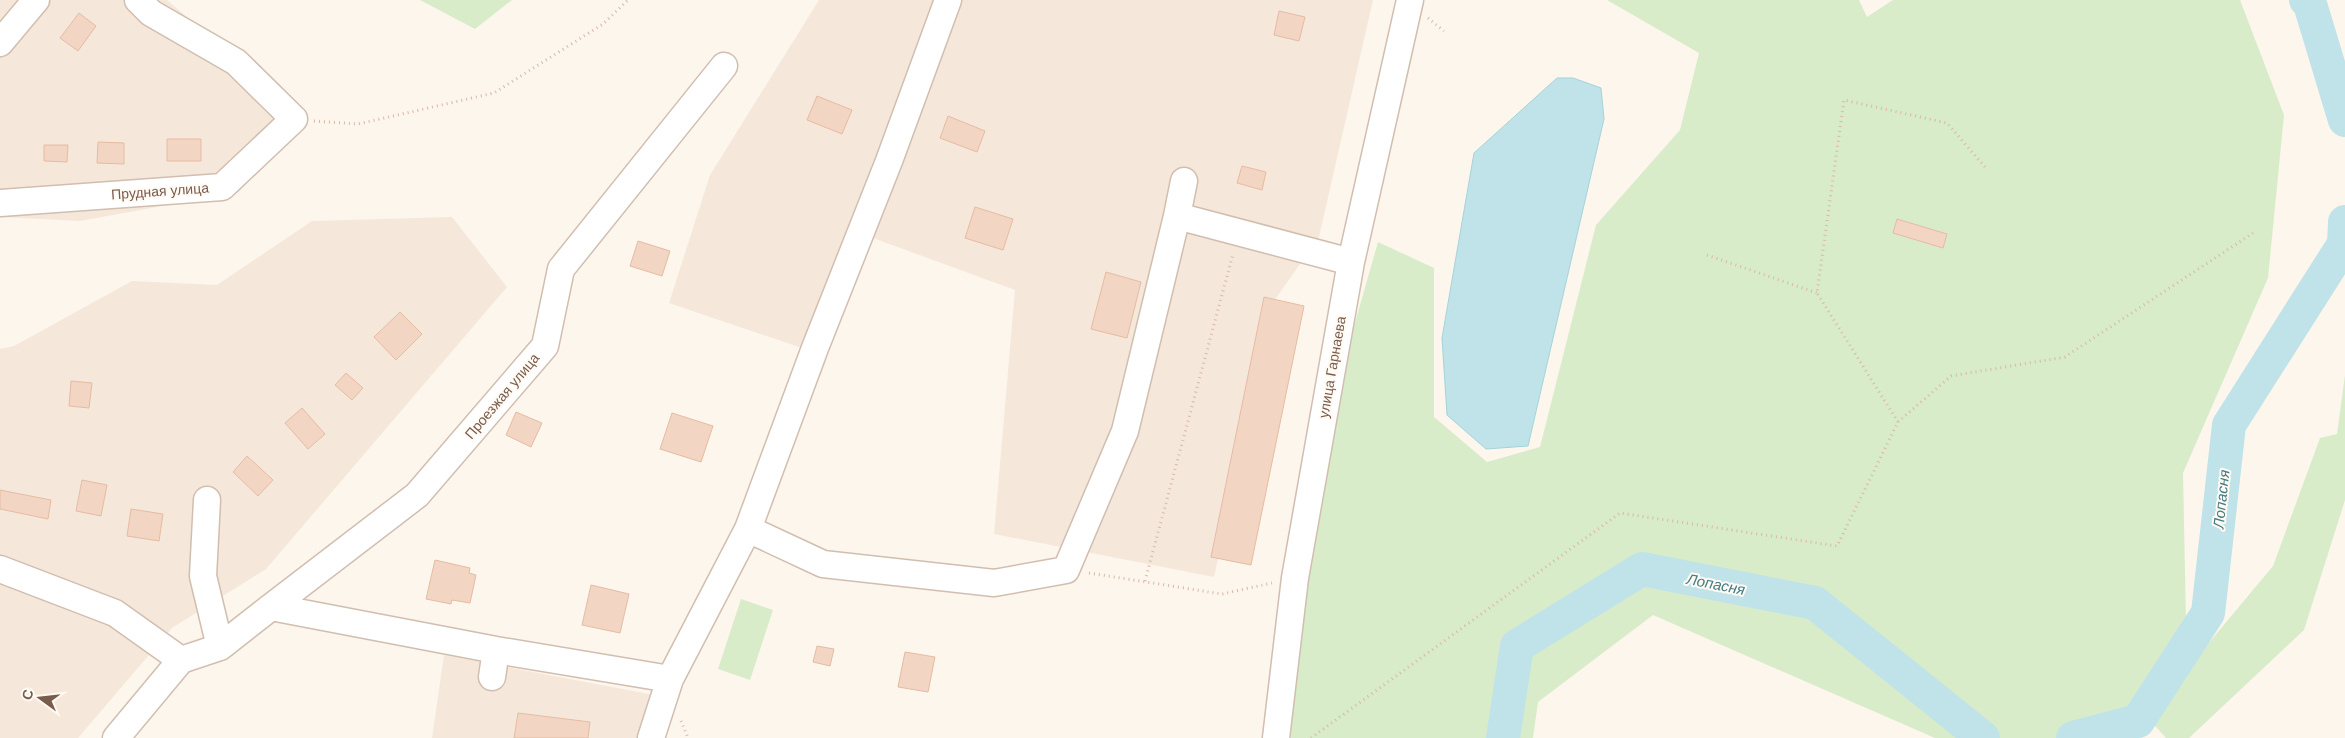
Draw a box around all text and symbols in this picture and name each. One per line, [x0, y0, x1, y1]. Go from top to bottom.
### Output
street label: Прудная улица [111, 180, 210, 202]
street label: улица Гарнаева [1315, 315, 1349, 419]
street label: Проезжая улица [462, 350, 543, 442]
water label: Лопасня [2209, 469, 2233, 530]
water label: Лопасня [1684, 570, 1747, 598]
north arrow [15, 673, 65, 723]
text: С [18, 688, 36, 702]

